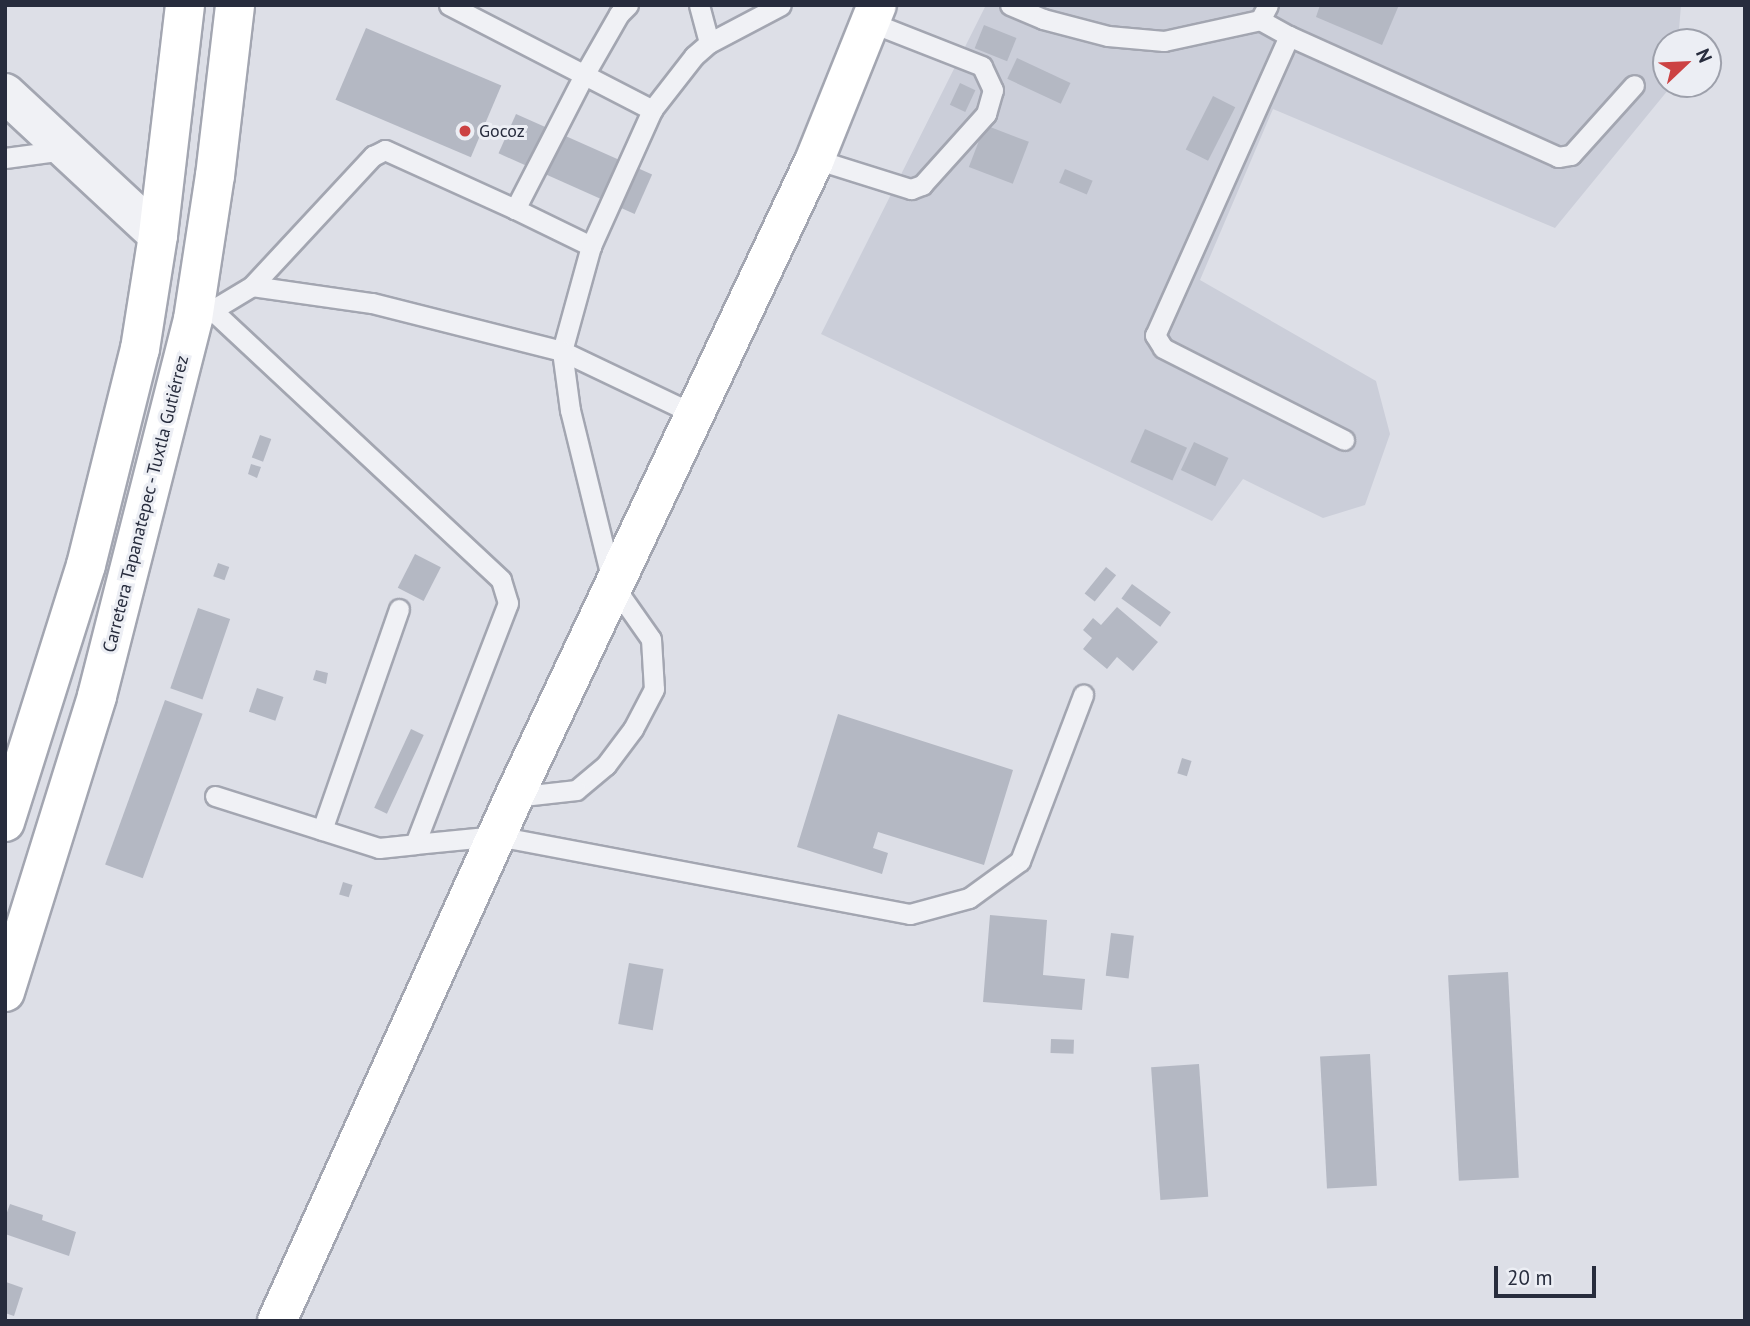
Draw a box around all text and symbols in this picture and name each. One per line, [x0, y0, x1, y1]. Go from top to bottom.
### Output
north arrow [1652, 28, 1722, 98]
text: N [1691, 45, 1718, 66]
place label: Gocoz [479, 120, 525, 142]
marker: Gocoz [457, 123, 473, 139]
street label: Carretera Tapanatepec - Tuxtla Gutiérrez [98, 351, 194, 657]
scale bar [1498, 1252, 1600, 1296]
text: 20 m [1507, 1264, 1553, 1291]

